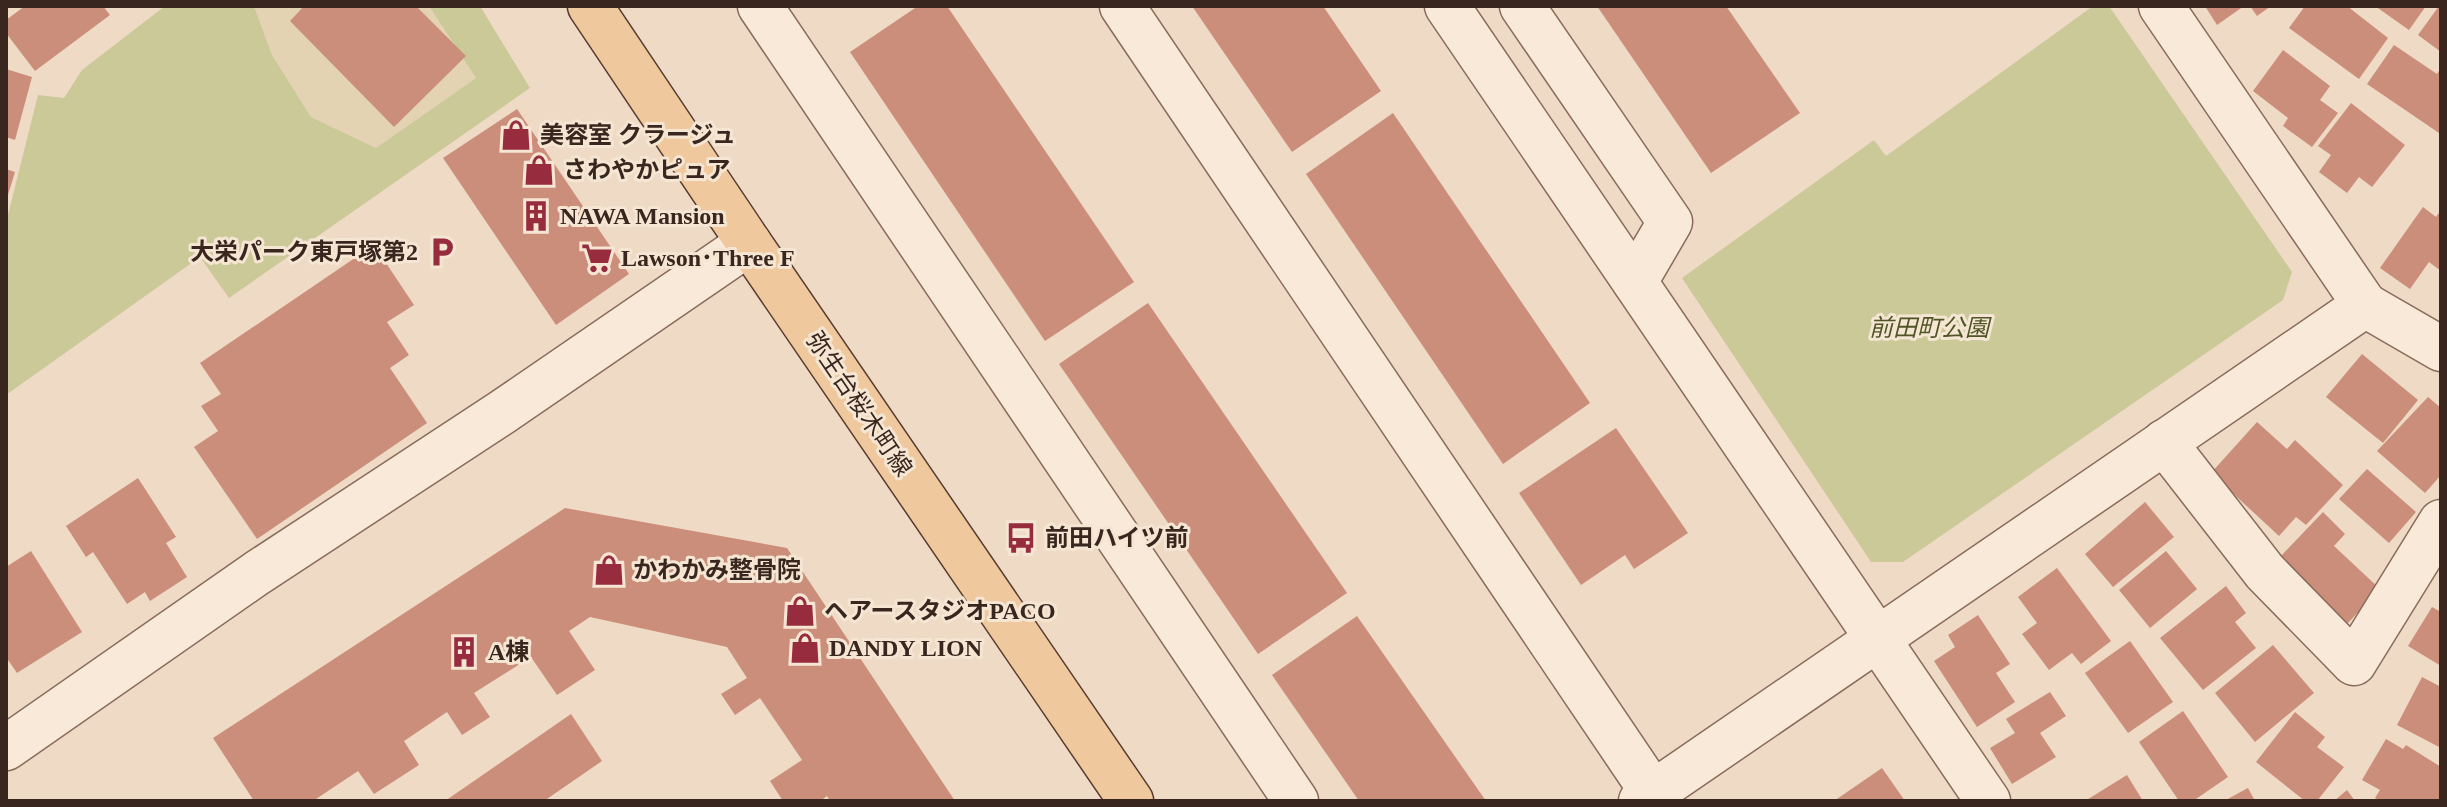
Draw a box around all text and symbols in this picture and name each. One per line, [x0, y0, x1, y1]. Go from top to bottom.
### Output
shop icon: 美容室 クラージュ [499, 118, 533, 152]
place label: 美容室 クラージュ [540, 122, 736, 148]
shop icon: さわやかピュア [522, 153, 556, 187]
place label: さわやかピュア [563, 157, 731, 183]
building icon: NAWA Mansion [519, 199, 553, 233]
place label: NAWA Mansion [560, 203, 725, 229]
parking icon: 大栄パーク東戸塚第2 [425, 235, 459, 269]
place label: 大栄パーク東戸塚第2 [190, 239, 418, 265]
supermarket icon: Lawson･Three F [580, 241, 614, 275]
place label: Lawson･Three F [621, 245, 795, 271]
park label: 前田町公園 [1869, 315, 1992, 341]
street label: 弥生台桜木町線 [801, 327, 917, 481]
bus stop icon: 前田ハイツ前 [1004, 521, 1038, 555]
place label: 前田ハイツ前 [1045, 525, 1189, 551]
shop icon: かわかみ整骨院 [592, 553, 626, 587]
place label: かわかみ整骨院 [633, 557, 801, 583]
shop icon: ヘアースタジオPACO [783, 594, 817, 628]
place label: ヘアースタジオPACO [824, 598, 1056, 624]
shop icon: DANDY LION [788, 631, 822, 665]
building icon: A棟 [447, 635, 481, 669]
place label: DANDY LION [829, 635, 983, 661]
place label: A棟 [488, 639, 529, 665]

